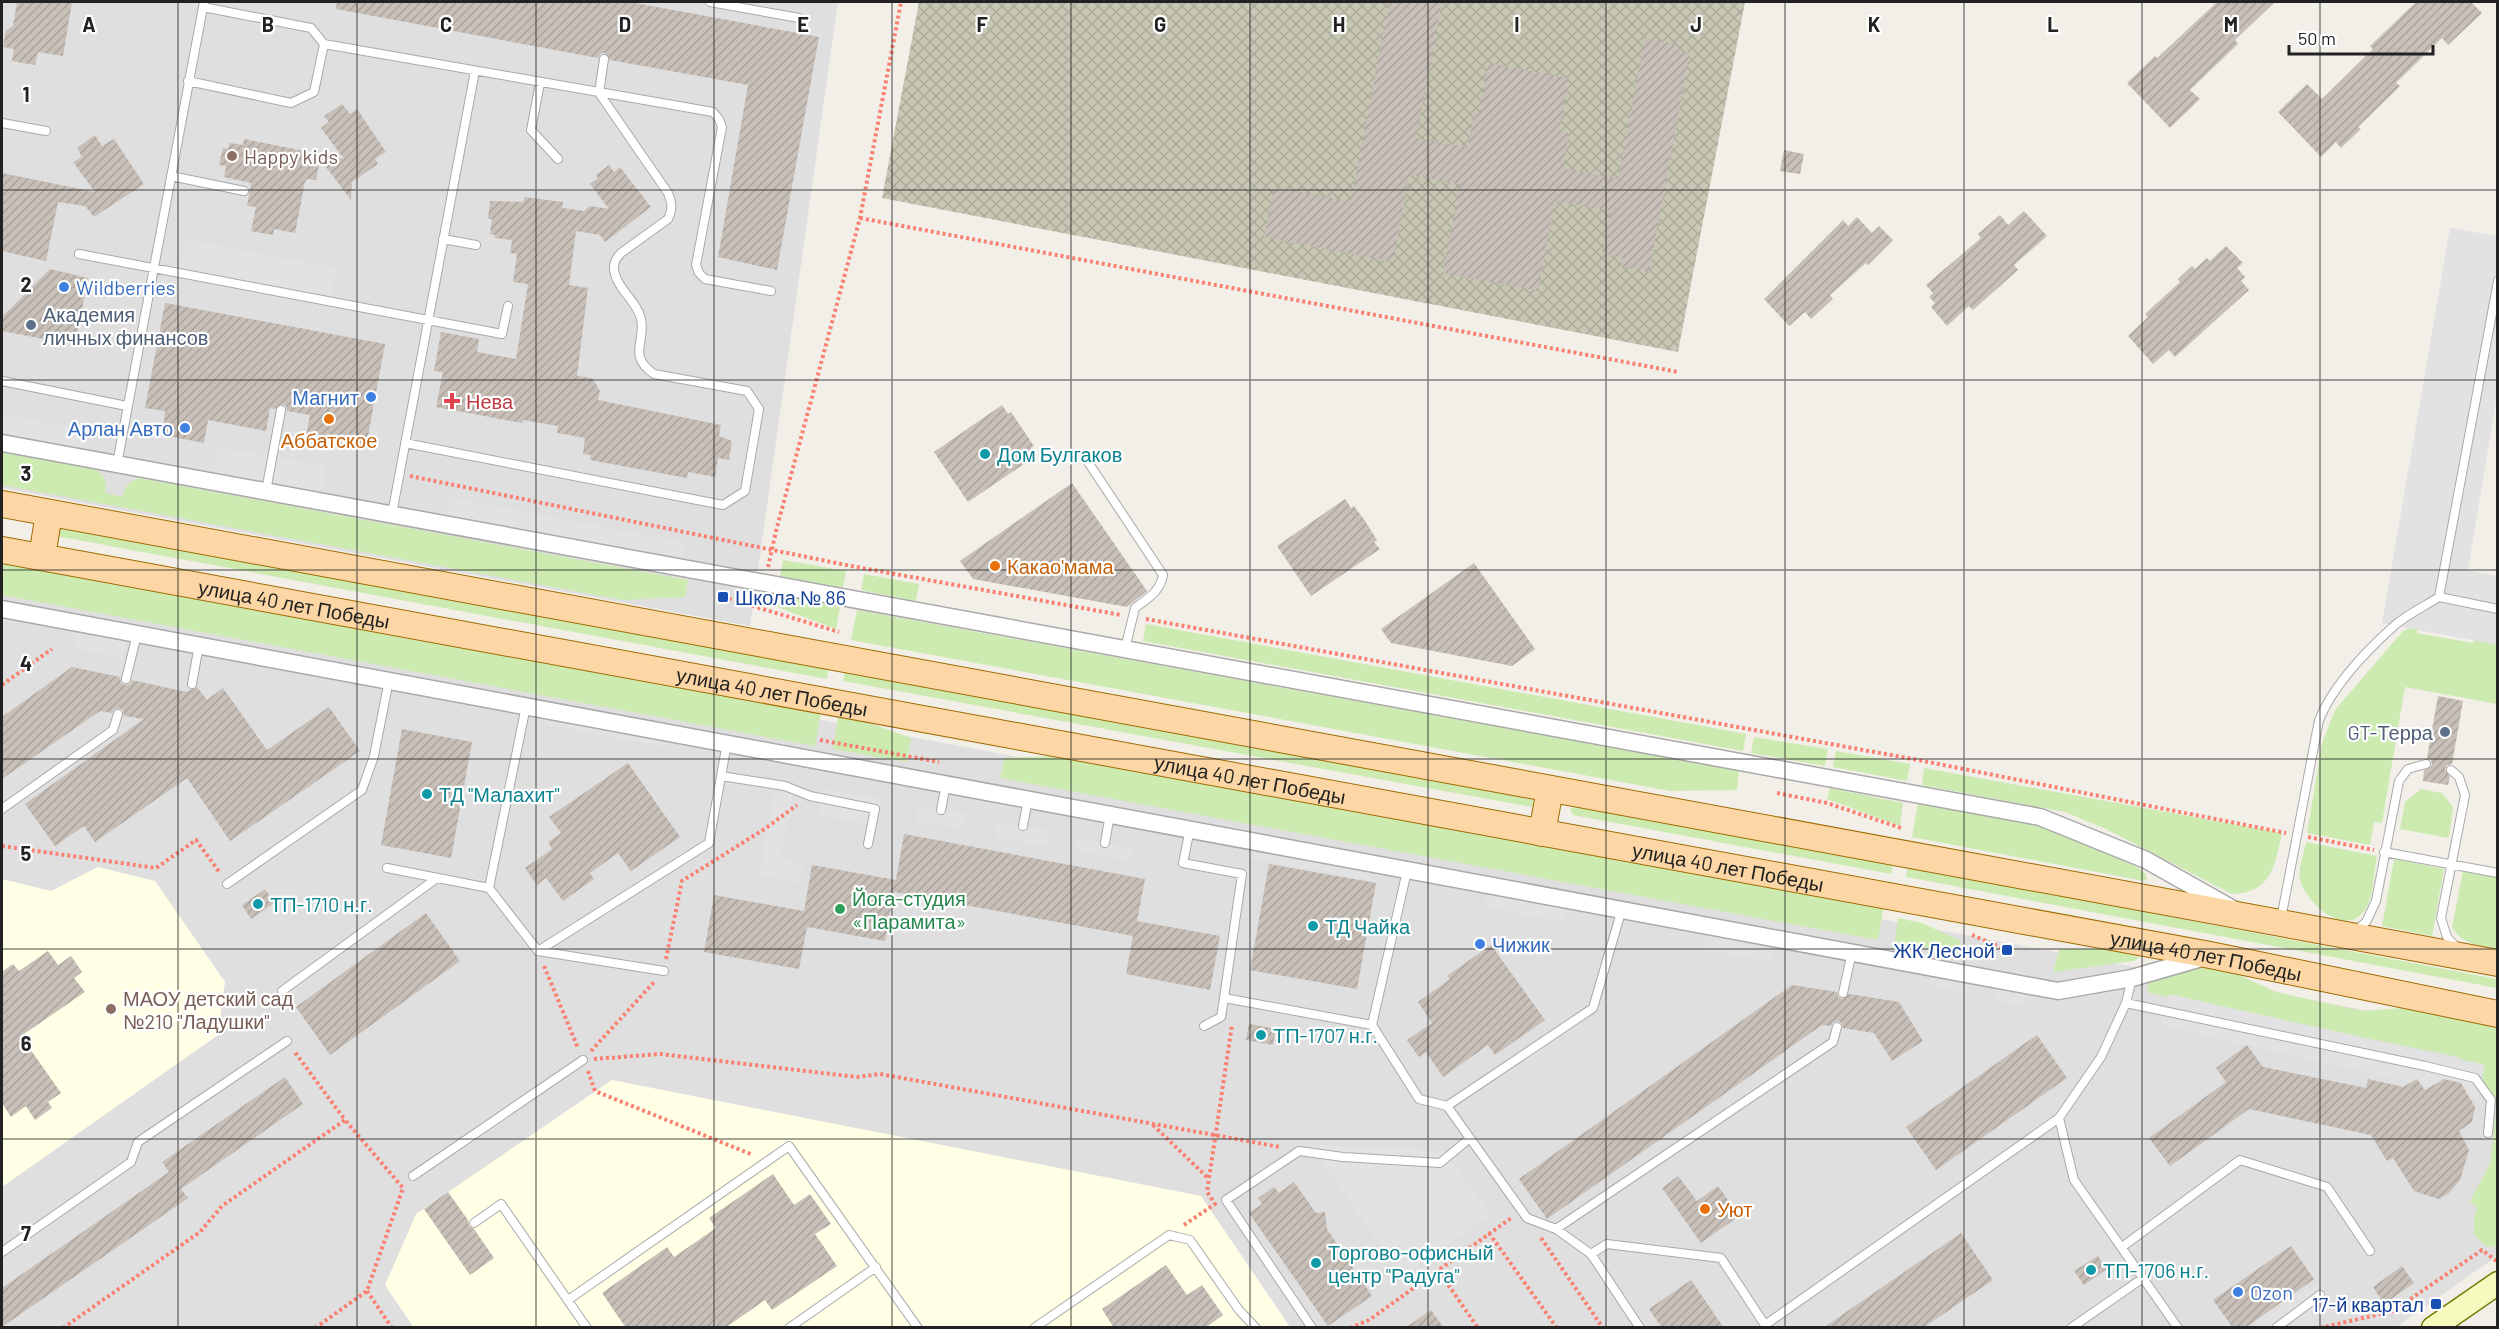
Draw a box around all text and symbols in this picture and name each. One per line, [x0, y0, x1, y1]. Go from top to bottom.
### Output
text: A [82, 12, 96, 36]
text: B [262, 12, 274, 36]
text: C [440, 12, 452, 36]
text: D [619, 12, 631, 36]
text: E [797, 12, 809, 36]
text: F [976, 12, 988, 36]
text: G [1154, 12, 1166, 36]
text: H [1333, 12, 1345, 36]
text: I [1514, 12, 1520, 36]
text: J [1690, 12, 1702, 36]
text: K [1868, 12, 1881, 36]
text: L [2047, 12, 2059, 36]
text: M [2224, 12, 2238, 36]
scale bar [2289, 18, 2433, 56]
text: 50 m [2298, 27, 2336, 49]
text: 1 [22, 82, 30, 106]
place label: Happy kids [244, 144, 338, 168]
marker: Happy kids [225, 149, 239, 163]
text: 2 [20, 272, 32, 296]
place label: Wildberries [76, 275, 175, 299]
marker: Wildberries [57, 280, 71, 294]
place label: Академия личных финансов [43, 302, 209, 349]
marker: Академия личных финансов [24, 318, 38, 332]
place label: Магнит [292, 385, 359, 409]
place label: Нева [466, 389, 514, 413]
marker: Магнит [364, 390, 378, 404]
marker: Нева [443, 392, 461, 410]
marker: Аббатское [322, 412, 336, 426]
place label: Арлан Авто [68, 416, 173, 440]
marker: Арлан Авто [178, 421, 192, 435]
place label: Аббатское [281, 428, 377, 452]
place label: Дом Булгаков [997, 442, 1122, 466]
marker: Дом Булгаков [978, 447, 992, 461]
text: 3 [21, 461, 31, 485]
place label: Какао'мама [1007, 554, 1114, 578]
marker: Какао'мама [988, 559, 1002, 573]
street label: улица 40 лет Победы [196, 574, 392, 633]
place label: Школа № 86 [735, 585, 846, 609]
marker: Школа № 86 [716, 590, 730, 604]
text: 4 [20, 651, 32, 675]
street label: улица 40 лет Победы [675, 662, 870, 721]
place label: GT-Терра [2347, 720, 2434, 744]
marker: GT-Терра [2438, 725, 2452, 739]
street label: улица 40 лет Победы [1153, 750, 1348, 808]
place label: ТД "Малахит" [439, 782, 560, 806]
marker: ТД "Малахит" [420, 787, 434, 801]
street label: улица 40 лет Победы [1631, 837, 1826, 896]
text: 5 [21, 841, 32, 865]
place label: Йога-студия «Парамита» [852, 886, 966, 933]
place label: ТП-1710 н.г. [270, 892, 373, 916]
marker: ТП-1710 н.г. [251, 897, 265, 911]
marker: Йога-студия «Парамита» [833, 902, 847, 916]
place label: ТД Чайка [1325, 914, 1411, 938]
marker: ТД Чайка [1306, 919, 1320, 933]
street label: улица 40 лет Победы [2109, 925, 2304, 985]
place label: Чижик [1492, 932, 1550, 956]
marker: Чижик [1473, 937, 1487, 951]
place label: ЖК Лесной [1893, 938, 1995, 962]
marker: ЖК Лесной [2000, 943, 2014, 957]
place label: МАОУ детский сад №210 "Ладушки" [123, 986, 294, 1033]
marker: МАОУ детский сад №210 "Ладушки" [104, 1002, 118, 1016]
place label: ТП-1707 н.г. [1273, 1023, 1378, 1047]
marker: ТП-1707 н.г. [1254, 1028, 1268, 1042]
text: 6 [21, 1031, 32, 1055]
place label: Уют [1717, 1197, 1753, 1221]
marker: Уют [1698, 1202, 1712, 1216]
text: 7 [21, 1221, 31, 1245]
place label: Торгово-офисный центр "Радуга" [1328, 1240, 1494, 1287]
marker: Торгово-офисный центр "Радуга" [1309, 1256, 1323, 1270]
place label: ТП-1706 н.г. [2103, 1258, 2209, 1282]
marker: ТП-1706 н.г. [2084, 1263, 2098, 1277]
place label: Ozon [2250, 1280, 2293, 1304]
marker: Ozon [2231, 1285, 2245, 1299]
place label: 17-й квартал [2312, 1292, 2424, 1316]
marker: 17-й квартал [2429, 1297, 2443, 1311]

